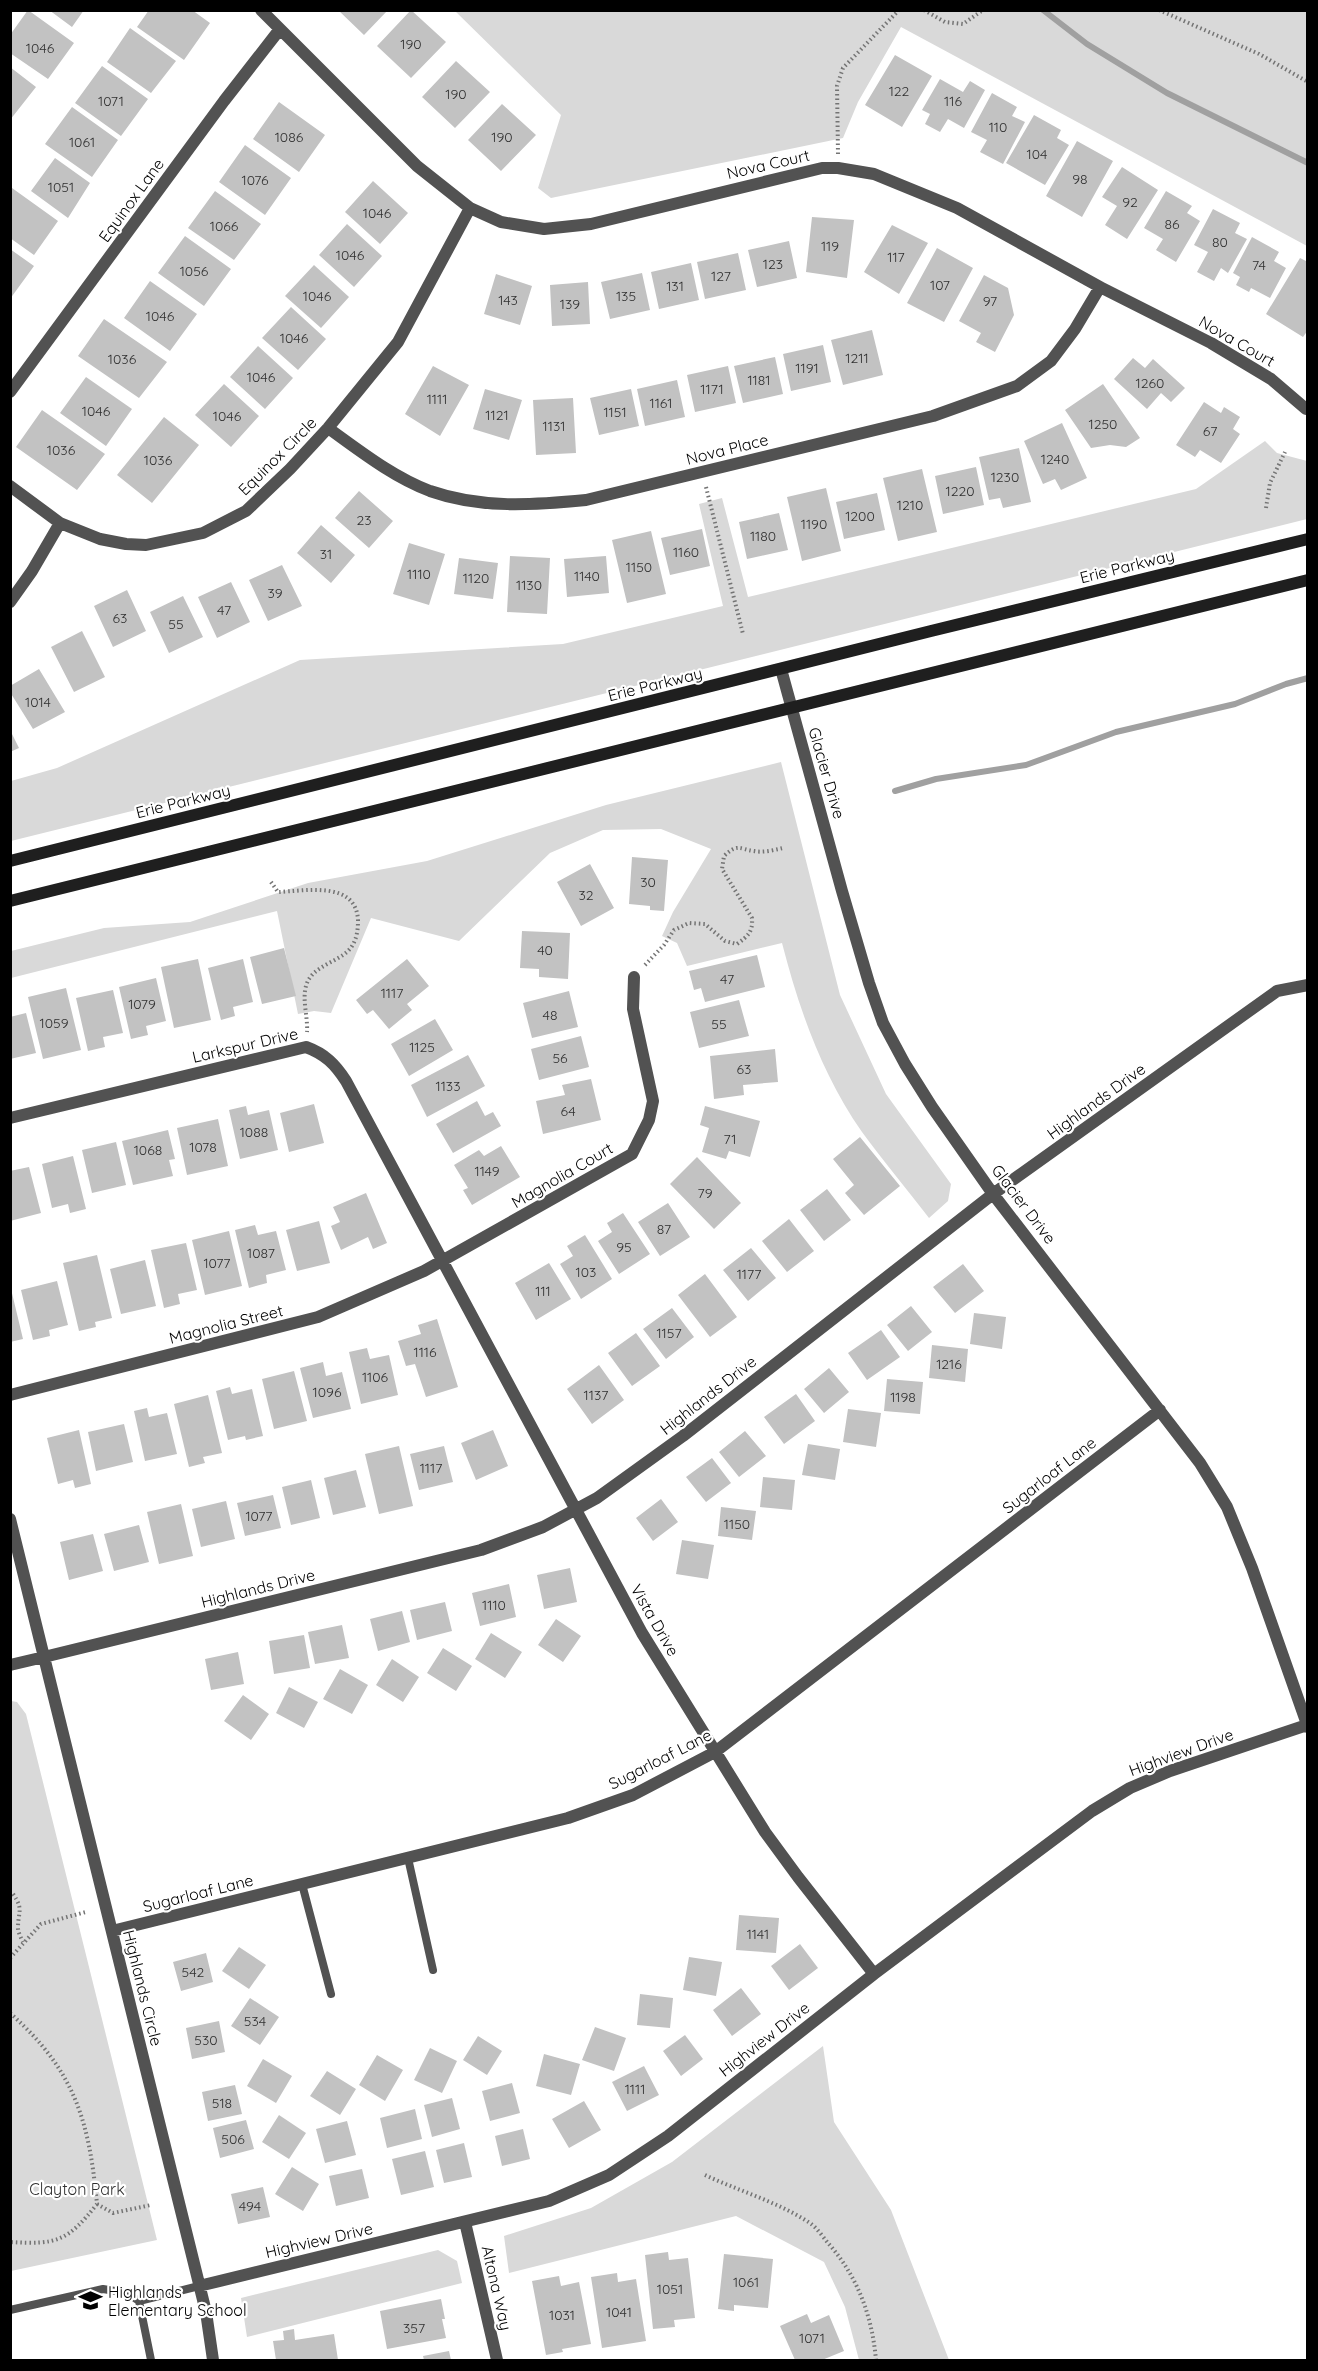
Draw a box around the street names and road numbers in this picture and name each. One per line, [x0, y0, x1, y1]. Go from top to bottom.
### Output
street label: Nova Court [725, 145, 811, 183]
street label: Equinox Lane [94, 154, 168, 246]
street label: Nova Court [1195, 311, 1279, 371]
street label: Equinox Circle [234, 413, 320, 499]
street label: Nova Place [684, 429, 770, 469]
street label: Erie Parkway [1078, 545, 1176, 587]
street label: Erie Parkway [606, 663, 704, 705]
street label: Glacier Drive [804, 725, 850, 821]
street label: Erie Parkway [134, 780, 232, 822]
street label: Larkspur Drive [190, 1023, 300, 1067]
street label: Highlands Drive [1043, 1059, 1149, 1143]
street label: Magnolia Court [508, 1138, 616, 1212]
street label: Glacier Drive [988, 1160, 1060, 1248]
street label: Magnolia Street [167, 1300, 285, 1348]
street label: Highlands Drive [656, 1351, 760, 1439]
street label: Sugarloaf Lane [998, 1432, 1100, 1518]
street label: Highlands Drive [199, 1564, 317, 1612]
street label: Vista Drive [626, 1581, 684, 1659]
street label: Sugarloaf Lane [605, 1724, 715, 1794]
street label: Highview Drive [1126, 1724, 1236, 1780]
street label: Sugarloaf Lane [141, 1870, 255, 1916]
street label: Highlands Circle [119, 1928, 167, 2048]
street label: Highview Drive [715, 1997, 813, 2081]
street label: Highview Drive [263, 2218, 375, 2262]
street label: Altona Way [478, 2244, 516, 2332]

